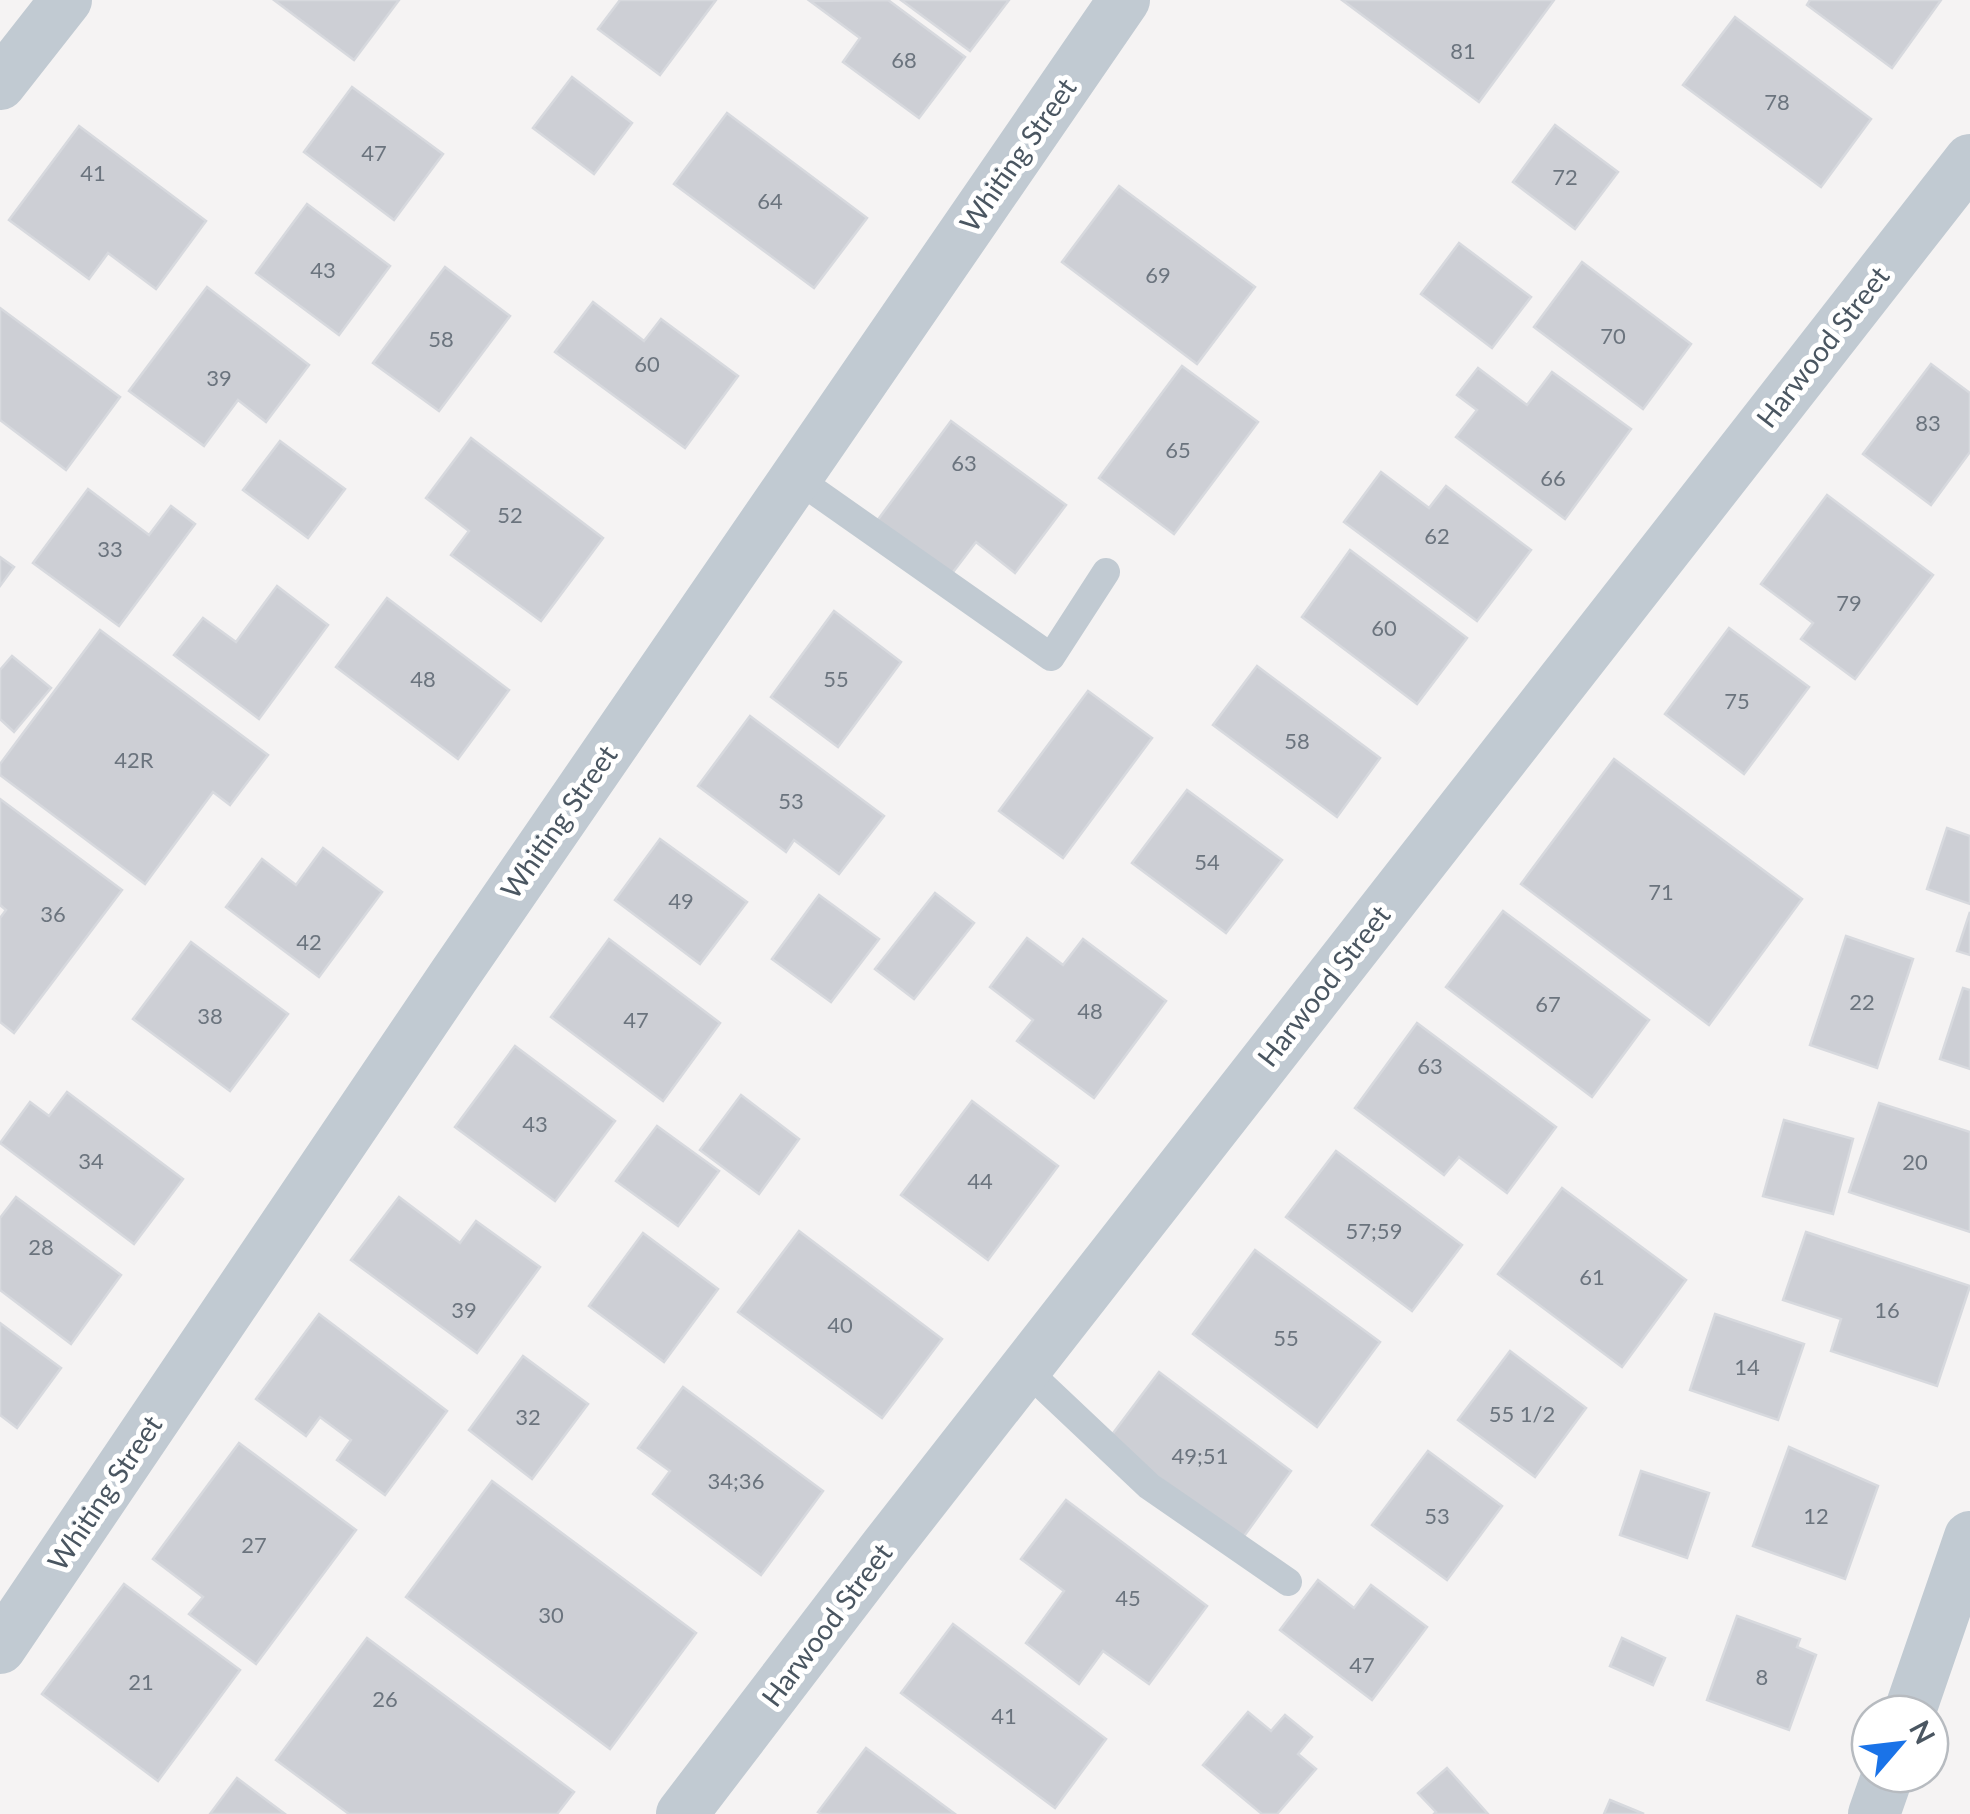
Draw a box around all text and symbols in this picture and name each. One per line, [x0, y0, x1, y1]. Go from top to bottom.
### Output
house number: 81 [1450, 37, 1476, 64]
house number: 68 [891, 46, 917, 73]
street label: Whiting Street [952, 71, 1083, 238]
house number: 78 [1764, 88, 1790, 115]
house number: 47 [361, 139, 387, 166]
house number: 41 [80, 159, 106, 186]
house number: 72 [1552, 163, 1578, 190]
house number: 64 [757, 187, 783, 214]
house number: 43 [310, 256, 336, 283]
street label: Harwood Street [1749, 259, 1896, 434]
house number: 69 [1145, 261, 1171, 288]
house number: 70 [1600, 322, 1626, 349]
house number: 58 [428, 325, 454, 352]
house number: 60 [634, 350, 660, 377]
house number: 39 [206, 364, 232, 391]
house number: 83 [1915, 409, 1941, 436]
house number: 65 [1165, 436, 1191, 463]
house number: 63 [951, 449, 977, 476]
house number: 66 [1540, 464, 1566, 491]
house number: 52 [497, 501, 523, 528]
house number: 62 [1424, 522, 1450, 549]
house number: 33 [97, 535, 123, 562]
house number: 79 [1836, 589, 1862, 616]
house number: 60 [1371, 614, 1397, 641]
house number: 48 [410, 665, 436, 692]
house number: 55 [823, 665, 849, 692]
house number: 75 [1724, 687, 1750, 714]
house number: 58 [1284, 727, 1310, 754]
street label: Whiting Street [493, 738, 624, 905]
house number: 42R [114, 746, 154, 773]
house number: 53 [778, 787, 804, 814]
house number: 54 [1194, 848, 1220, 875]
house number: 71 [1648, 878, 1674, 905]
house number: 49 [668, 887, 694, 914]
street label: Harwood Street [1250, 898, 1397, 1073]
house number: 36 [40, 900, 66, 927]
house number: 42 [296, 928, 322, 955]
house number: 22 [1849, 988, 1875, 1015]
house number: 67 [1535, 990, 1561, 1017]
house number: 48 [1077, 997, 1103, 1024]
house number: 38 [197, 1002, 223, 1029]
house number: 47 [623, 1006, 649, 1033]
house number: 63 [1417, 1052, 1443, 1079]
house number: 43 [522, 1110, 548, 1137]
house number: 34 [78, 1147, 104, 1174]
house number: 20 [1902, 1148, 1928, 1175]
house number: 44 [967, 1167, 993, 1194]
house number: 57;59 [1346, 1217, 1402, 1244]
house number: 28 [28, 1233, 54, 1260]
house number: 61 [1579, 1263, 1605, 1290]
house number: 39 [451, 1296, 477, 1323]
house number: 16 [1874, 1296, 1900, 1323]
house number: 40 [827, 1311, 853, 1338]
house number: 55 [1273, 1324, 1299, 1351]
house number: 14 [1734, 1353, 1760, 1380]
house number: 55 1/2 [1489, 1400, 1555, 1427]
house number: 32 [515, 1403, 541, 1430]
street label: Whiting Street [40, 1409, 168, 1576]
house number: 49;51 [1172, 1442, 1228, 1469]
house number: 34;36 [708, 1467, 764, 1494]
house number: 53 [1424, 1502, 1450, 1529]
house number: 12 [1803, 1502, 1829, 1529]
house number: 27 [241, 1531, 267, 1558]
street label: Harwood Street [754, 1536, 899, 1713]
house number: 45 [1115, 1584, 1141, 1611]
house number: 30 [538, 1601, 564, 1628]
house number: 47 [1349, 1651, 1375, 1678]
house number: 8 [1756, 1663, 1768, 1690]
house number: 21 [128, 1668, 154, 1695]
house number: 26 [372, 1685, 398, 1712]
north arrow [1850, 1694, 1950, 1794]
house number: 41 [991, 1702, 1017, 1729]
text: N [1903, 1714, 1943, 1749]

